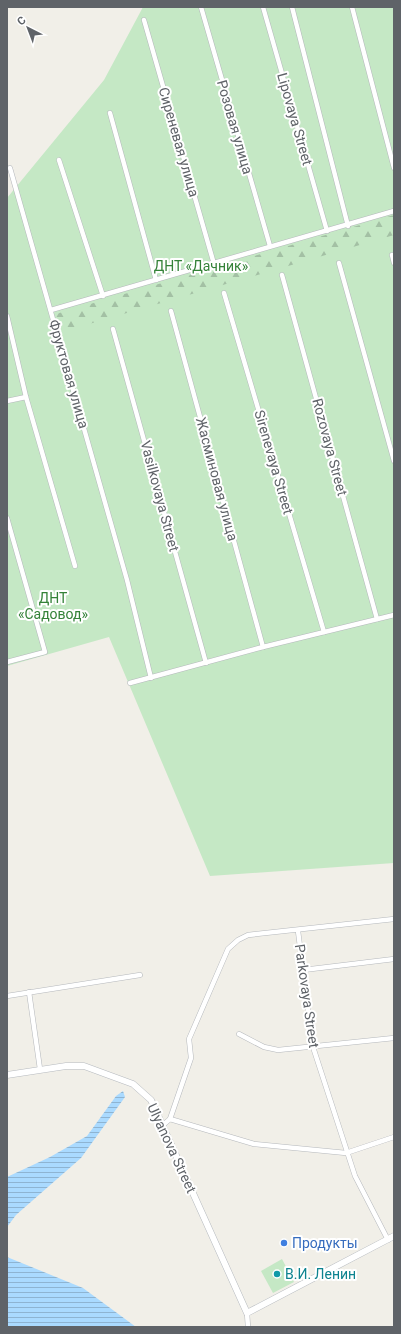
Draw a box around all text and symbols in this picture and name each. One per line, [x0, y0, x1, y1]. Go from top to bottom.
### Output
north arrow [8, 8, 48, 48]
text: С [15, 14, 29, 28]
street label: Lipovaya Street [274, 71, 316, 167]
street label: Розовая улица [214, 78, 256, 176]
street label: Сиреневая улица [156, 85, 202, 199]
park label: ДНТ «Дачник» [154, 258, 249, 274]
street label: Фруктовая улица [46, 318, 92, 430]
street label: Rozovaya Street [309, 397, 351, 498]
street label: Sirenevaya Street [251, 408, 297, 516]
street label: Жасминовая улица [193, 415, 241, 543]
street label: Vasilkovaya Street [138, 439, 183, 554]
park label: ДНТ «Садовод» [18, 590, 89, 622]
street label: Parkovaya Street [292, 943, 322, 1049]
street label: Ulyanova Street [144, 1101, 200, 1196]
place label: Продукты [292, 1235, 358, 1251]
marker: Продукты [279, 1238, 289, 1248]
place label: В.И. Ленин [285, 1266, 356, 1282]
marker: В.И. Ленин [272, 1269, 282, 1279]

